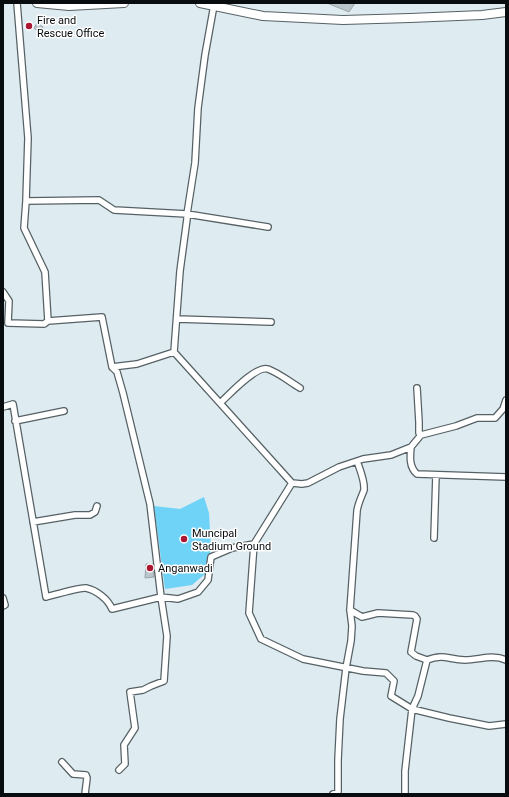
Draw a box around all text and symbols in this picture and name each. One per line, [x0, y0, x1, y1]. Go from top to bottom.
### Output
place label: Fire and Rescue Office [37, 14, 104, 40]
marker: Fire and Rescue Office [24, 21, 34, 31]
place label: Muncipal Stadium Ground [192, 527, 271, 553]
marker: Muncipal Stadium Ground [179, 534, 189, 544]
place label: Anganwadi [158, 562, 213, 575]
marker: Anganwadi [145, 563, 155, 573]

